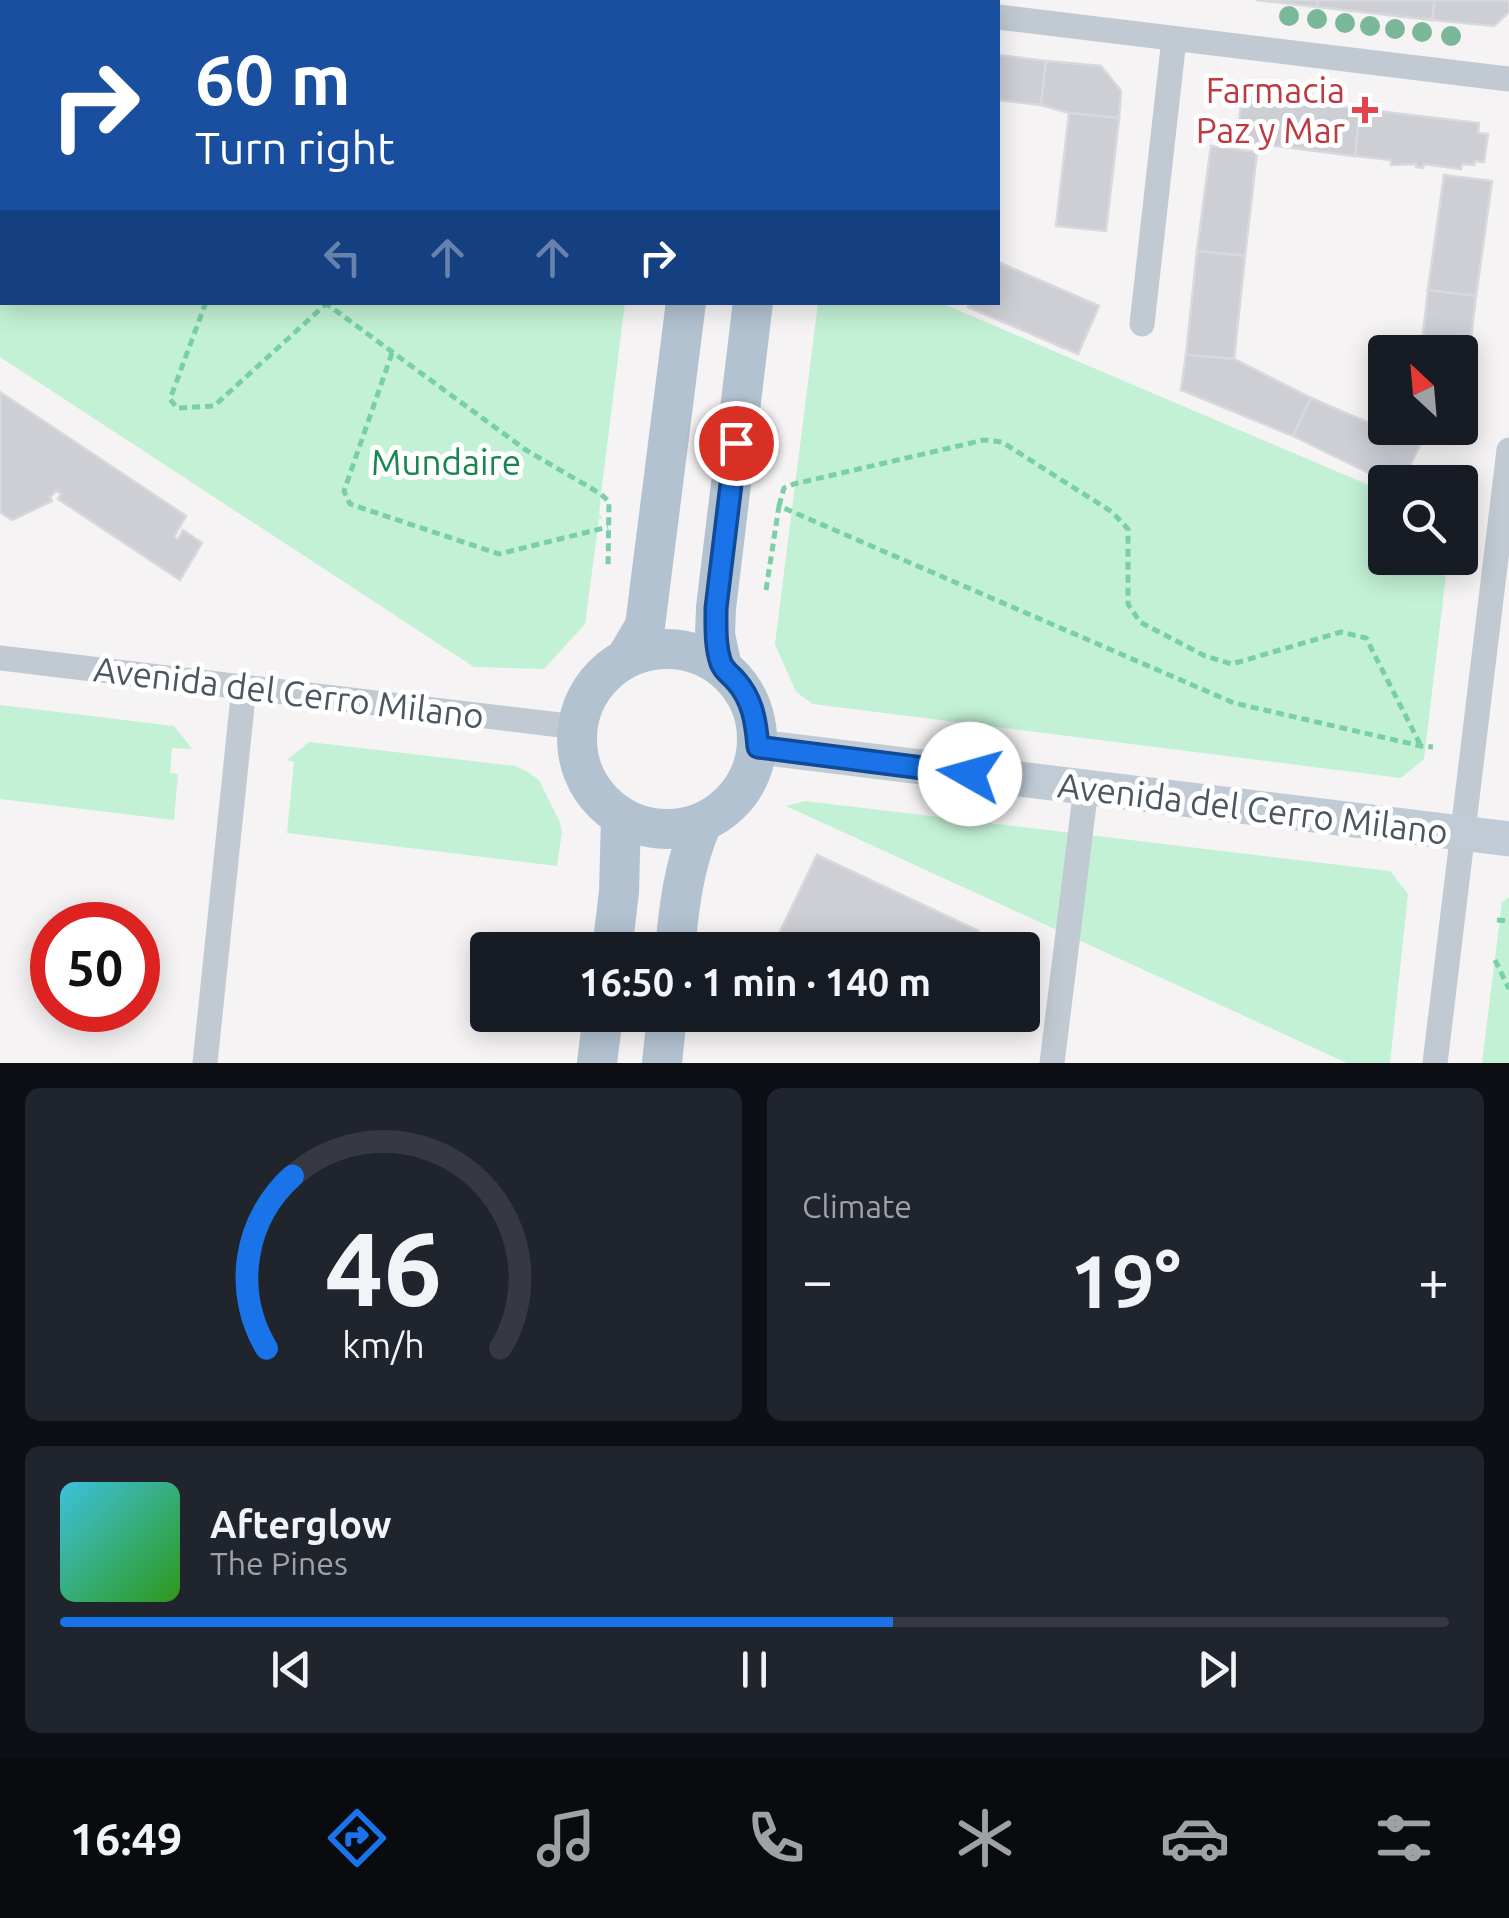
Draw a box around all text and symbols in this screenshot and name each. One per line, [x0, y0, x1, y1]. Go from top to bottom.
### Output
icon: right [30, 40, 160, 170]
text: 60 m [195, 40, 351, 118]
place label: Farmacia Paz y Mar [1196, 70, 1345, 150]
marker: Farmacia Paz y Mar [1354, 99, 1376, 121]
text: Turn right [195, 122, 395, 173]
icon: left [315, 230, 370, 285]
icon: ahead [420, 230, 475, 285]
icon: ahead [525, 230, 580, 285]
icon: right [630, 230, 685, 285]
north arrow [1368, 335, 1478, 445]
map controls [1368, 335, 1478, 575]
pin [694, 401, 779, 486]
icon: arrive [709, 416, 764, 471]
park label: Mundaire [371, 442, 521, 482]
button: search [1368, 465, 1478, 575]
street label: Avenida del Cerro Milano [92, 648, 486, 736]
position arrow [918, 722, 1022, 826]
street label: Avenida del Cerro Milano [1056, 764, 1450, 852]
speed limit sign: 50 [30, 902, 160, 1032]
text: 16:50 · 1 min · 140 m [579, 961, 931, 1003]
text: Climate [802, 1188, 912, 1224]
text: 46 [325, 1209, 442, 1326]
text: 19° [1070, 1238, 1181, 1322]
text: − [802, 1249, 833, 1310]
text: + [1418, 1249, 1449, 1310]
text: km/h [342, 1325, 425, 1365]
text: Afterglow [210, 1503, 392, 1545]
text: The Pines [210, 1545, 348, 1581]
icon: previous [264, 1642, 319, 1697]
icon: pause [727, 1642, 782, 1697]
icon: next [1190, 1642, 1245, 1697]
icon: directions [322, 1803, 392, 1873]
icon: music [531, 1803, 601, 1873]
icon: phone [741, 1803, 811, 1873]
icon: climate [950, 1803, 1020, 1873]
icon: car [1160, 1803, 1230, 1873]
icon: filters [1369, 1803, 1439, 1873]
text: 16:49 [70, 1813, 182, 1864]

